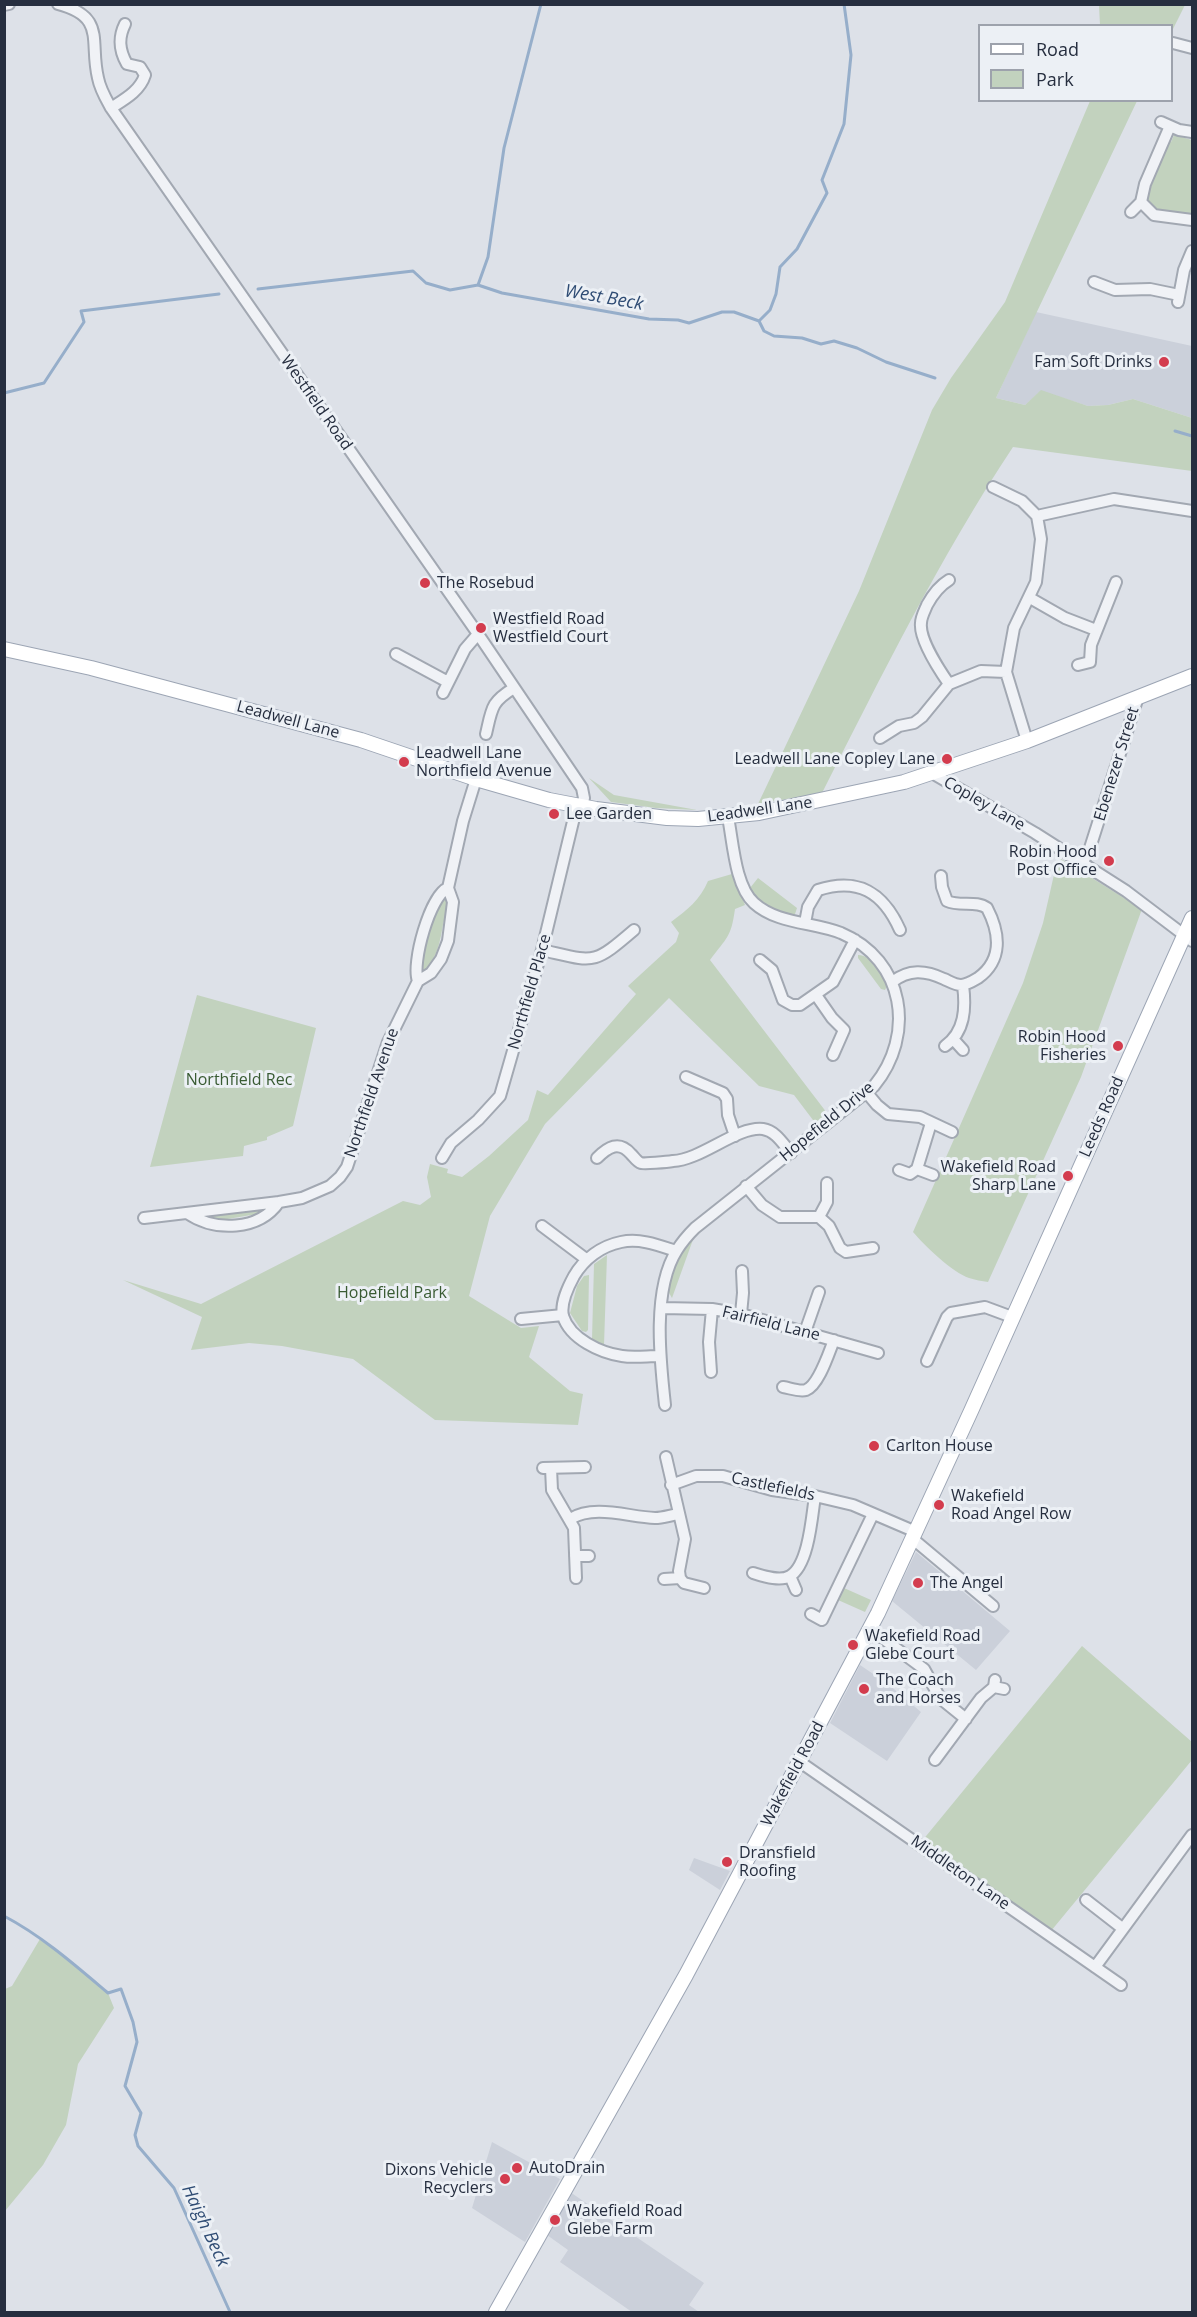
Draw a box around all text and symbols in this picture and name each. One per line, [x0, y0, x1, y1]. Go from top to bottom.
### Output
legend [978, 24, 1173, 102]
text: Road [1036, 37, 1079, 61]
text: Park [1036, 67, 1074, 91]
water label: West Beck [563, 280, 645, 316]
street label: Westfield Road [276, 352, 356, 454]
place label: Fam Soft Drinks [1034, 352, 1152, 372]
marker: Fam Soft Drinks [1157, 355, 1171, 369]
place label: The Rosebud [437, 573, 534, 593]
marker: The Rosebud [418, 576, 432, 590]
place label: Westfield Road Westfield Court [493, 609, 608, 647]
marker: Westfield Road Westfield Court [474, 621, 488, 635]
street label: Leadwell Lane [234, 697, 342, 743]
street label: Ebenezer Street [1091, 705, 1143, 823]
place label: Leadwell Lane Northfield Avenue [416, 743, 552, 781]
place label: Leadwell Lane Copley Lane [734, 749, 935, 769]
marker: Leadwell Lane Copley Lane [940, 752, 954, 766]
marker: Leadwell Lane Northfield Avenue [397, 755, 411, 769]
street label: Copley Lane [940, 773, 1028, 835]
street label: Leadwell Lane [706, 793, 814, 827]
place label: Lee Garden [566, 804, 652, 824]
marker: Lee Garden [547, 807, 561, 821]
place label: Robin Hood Post Office [1009, 842, 1097, 880]
marker: Robin Hood Post Office [1102, 854, 1116, 868]
street label: Northfield Place [504, 932, 556, 1052]
street label: Northfield Avenue [341, 1026, 403, 1160]
place label: Robin Hood Fisheries [1018, 1027, 1106, 1065]
marker: Robin Hood Fisheries [1111, 1039, 1125, 1053]
park label: Northfield Rec [186, 1070, 292, 1090]
street label: Leeds Road [1076, 1074, 1128, 1160]
street label: Hopefield Drive [776, 1078, 878, 1166]
place label: Wakefield Road Sharp Lane [940, 1157, 1056, 1195]
marker: Wakefield Road Sharp Lane [1061, 1169, 1075, 1183]
park label: Hopefield Park [337, 1283, 447, 1303]
street label: Fairfield Lane [720, 1303, 822, 1345]
place label: Carlton House [886, 1436, 993, 1456]
marker: Carlton House [867, 1439, 881, 1453]
street label: Castlefields [729, 1469, 817, 1505]
place label: Wakefield Road Angel Row [951, 1486, 1071, 1524]
marker: Wakefield Road Angel Row [932, 1498, 946, 1512]
place label: The Angel [930, 1573, 1003, 1593]
marker: The Angel [911, 1576, 925, 1590]
place label: Wakefield Road Glebe Court [865, 1626, 981, 1664]
marker: Wakefield Road Glebe Court [846, 1638, 860, 1652]
place label: The Coach and Horses [876, 1670, 961, 1708]
marker: The Coach and Horses [857, 1682, 871, 1696]
street label: Wakefield Road [757, 1718, 829, 1830]
street label: Middleton Lane [907, 1832, 1013, 1914]
place label: Dransfield Roofing [739, 1843, 816, 1881]
marker: Dransfield Roofing [720, 1855, 734, 1869]
place label: AutoDrain [529, 2158, 605, 2178]
place label: Dixons Vehicle Recyclers [385, 2160, 493, 2198]
marker: AutoDrain [510, 2161, 524, 2175]
marker: Dixons Vehicle Recyclers [498, 2172, 512, 2186]
water label: Haigh Beck [177, 2182, 233, 2270]
place label: Wakefield Road Glebe Farm [567, 2201, 683, 2239]
marker: Wakefield Road Glebe Farm [548, 2213, 562, 2227]

